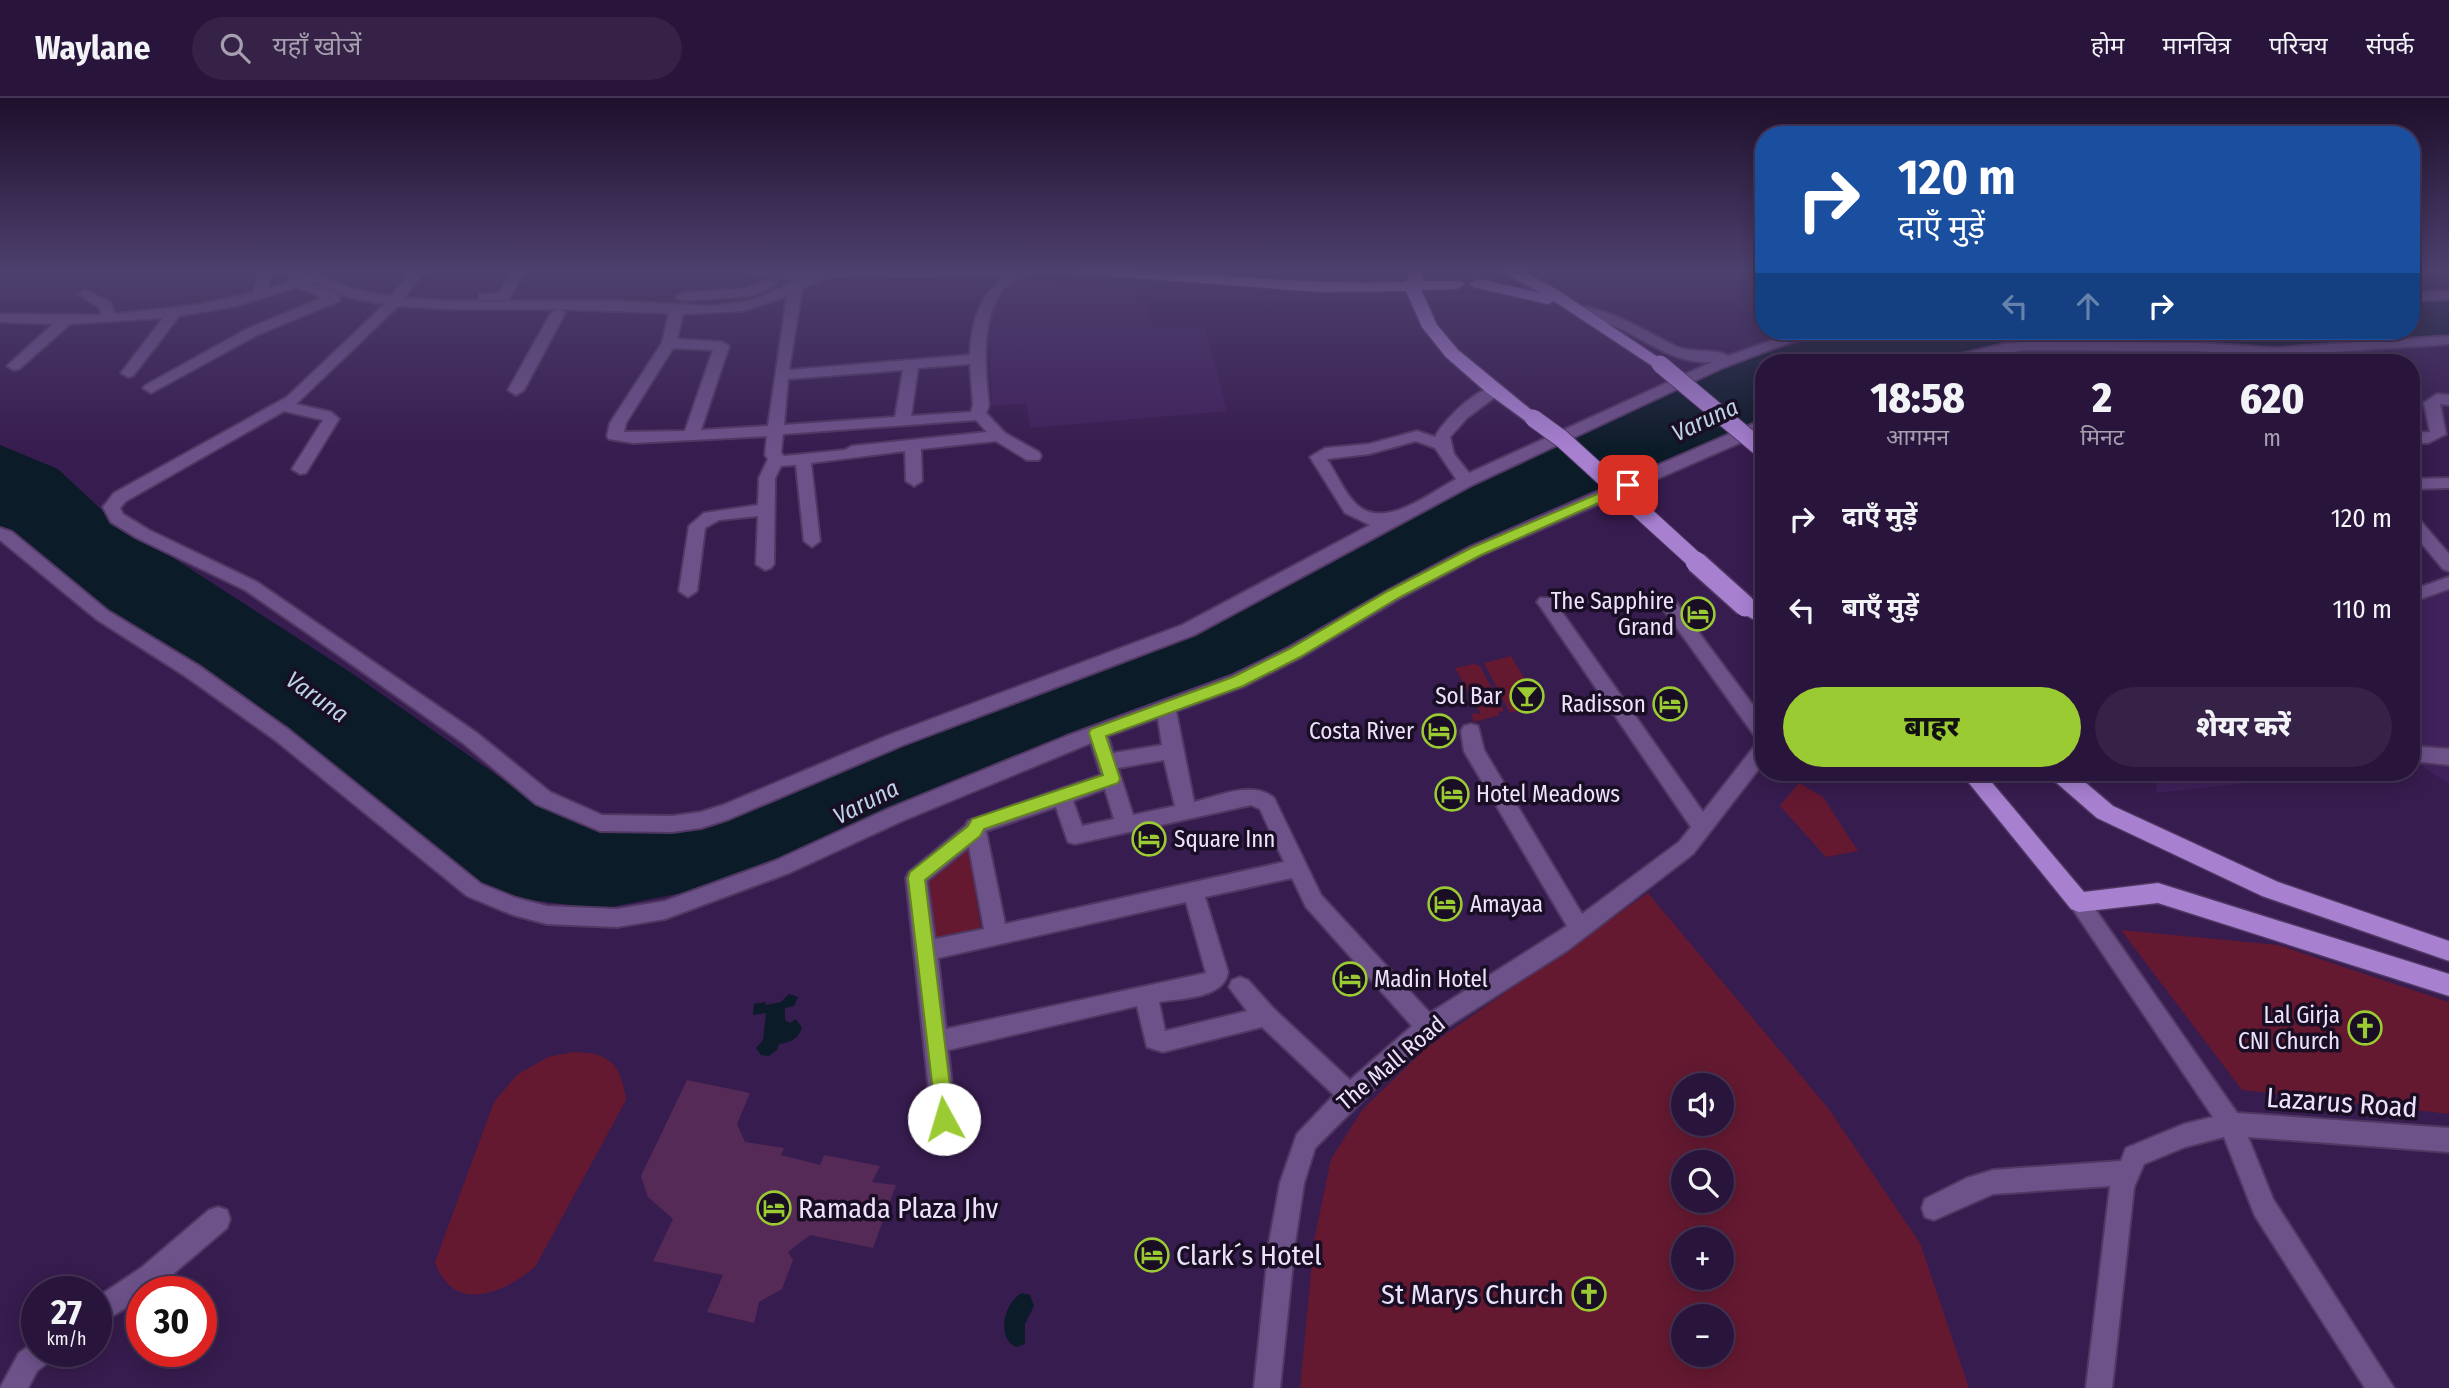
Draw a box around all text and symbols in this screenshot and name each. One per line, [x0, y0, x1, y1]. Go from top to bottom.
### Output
search box [192, 17, 682, 80]
text: Waylane [35, 28, 150, 68]
icon: search [216, 29, 254, 67]
text: यहाँ खोजें [272, 31, 361, 62]
text: होम [2091, 32, 2124, 60]
text: मानचित्र [2162, 32, 2231, 60]
text: परिचय [2269, 32, 2328, 60]
text: संपर्क [2366, 32, 2414, 60]
text: 120 m [1898, 148, 2016, 207]
icon: right [1783, 154, 1874, 245]
text: दाएँ मुड़ें [1898, 208, 1985, 246]
icon: left [1996, 287, 2034, 325]
icon: ahead [2069, 287, 2107, 325]
icon: right [2142, 287, 2180, 325]
text: 18:58 [1870, 373, 1965, 423]
text: 2 [2092, 373, 2112, 423]
text: 620 [2240, 374, 2305, 424]
water label: Varuna [1668, 393, 1742, 447]
text: आगमन [1886, 423, 1949, 451]
text: मिनट [2080, 423, 2124, 451]
text: m [2263, 424, 2281, 452]
pin [1598, 455, 1658, 515]
icon: arrive [1609, 466, 1647, 504]
icon: right [1783, 500, 1821, 538]
text: दाएँ मुड़ें [1842, 501, 1917, 532]
text: 120 m [2331, 503, 2392, 534]
place label: The Sapphire Grand [1551, 587, 1674, 641]
icon: left [1783, 591, 1821, 629]
text: बाएँ मुड़ें [1842, 592, 1919, 623]
text: 110 m [2332, 594, 2392, 625]
hotel icon: The Sapphire Grand [1679, 595, 1717, 633]
water label: Varuna [280, 666, 354, 728]
bar icon: Sol Bar [1508, 677, 1546, 715]
place label: Sol Bar [1435, 682, 1502, 710]
hotel icon: Radisson [1651, 685, 1689, 723]
button: बाहर [1783, 687, 2081, 767]
button: शेयर करें [2095, 687, 2392, 767]
place label: Radisson [1561, 690, 1646, 718]
hotel icon: Costa River [1420, 712, 1458, 750]
place label: Costa River [1309, 717, 1414, 745]
water label: Varuna [829, 774, 903, 830]
hotel icon: Hotel Meadows [1433, 775, 1471, 813]
place label: Hotel Meadows [1476, 780, 1620, 808]
hotel icon: Square Inn [1130, 820, 1168, 858]
place label: Square Inn [1174, 825, 1275, 853]
hotel icon: Amayaa [1426, 885, 1464, 923]
place label: Amayaa [1470, 890, 1543, 918]
hotel icon: Madin Hotel [1331, 960, 1369, 998]
place label: Madin Hotel [1374, 965, 1488, 993]
place label: Lal Girja CNI Church [2238, 1001, 2340, 1055]
church icon: Lal Girja CNI Church [2346, 1009, 2384, 1047]
street label: The Mall Road [1331, 1010, 1451, 1116]
map controls [1671, 1073, 1734, 1367]
button: sound [1671, 1073, 1734, 1136]
street label: Lazarus Road [2265, 1081, 2419, 1124]
position arrow [907, 1082, 981, 1156]
button: search [1671, 1150, 1734, 1213]
hotel icon: Ramada Plaza Jhv [755, 1189, 793, 1227]
place label: Ramada Plaza Jhv [798, 1192, 999, 1225]
button: + [1671, 1227, 1734, 1290]
hotel icon: Clark´s Hotel [1133, 1236, 1171, 1274]
place label: Clark´s Hotel [1176, 1239, 1322, 1272]
church icon: St Marys Church [1570, 1275, 1608, 1313]
speed limit sign: 30 [126, 1276, 217, 1367]
place label: St Marys Church [1381, 1278, 1564, 1311]
text: 27 [51, 1291, 82, 1333]
button: − [1671, 1304, 1734, 1367]
text: km/h [46, 1328, 87, 1350]

